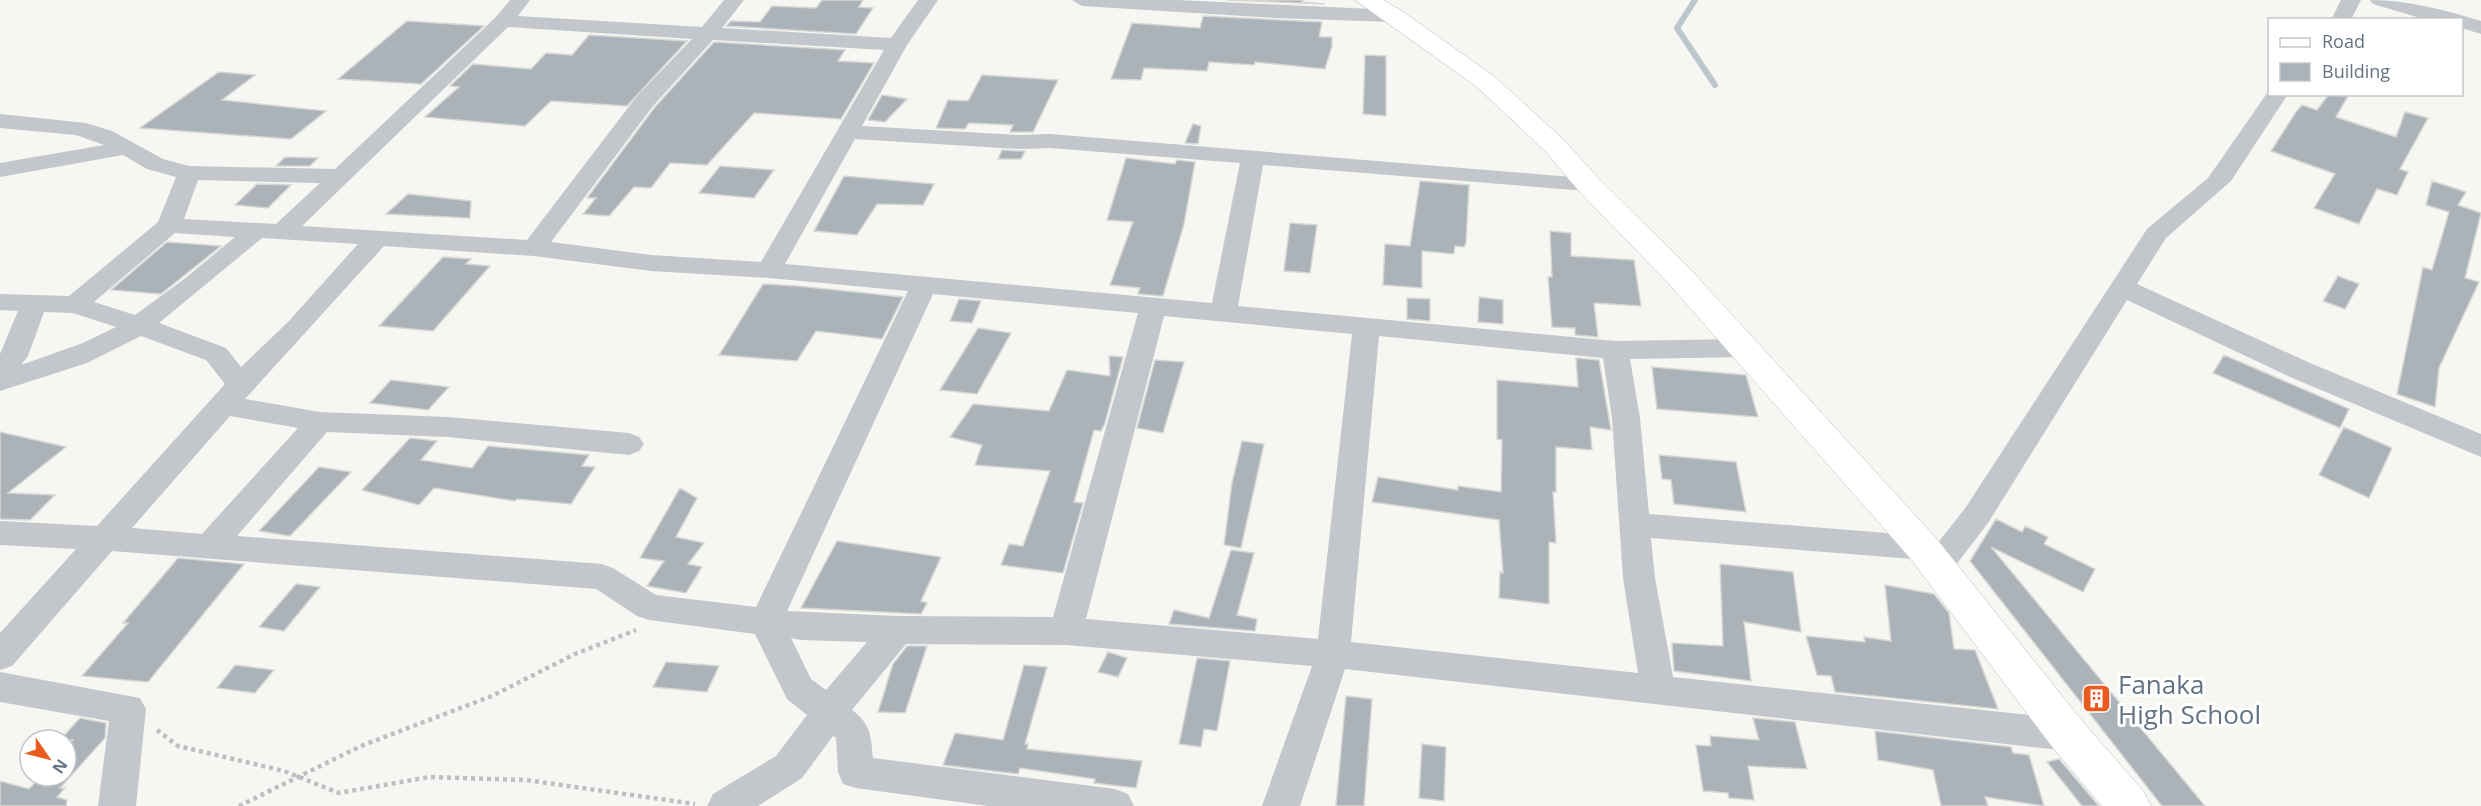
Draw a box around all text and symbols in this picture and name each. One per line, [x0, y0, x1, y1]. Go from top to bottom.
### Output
legend [2268, 18, 2463, 96]
text: Road [2322, 29, 2365, 53]
text: Building [2322, 59, 2390, 83]
place label: Fanaka High School [2118, 666, 2261, 732]
building icon: Fanaka High School [2081, 683, 2113, 715]
north arrow [18, 728, 78, 788]
text: N [48, 755, 73, 778]

